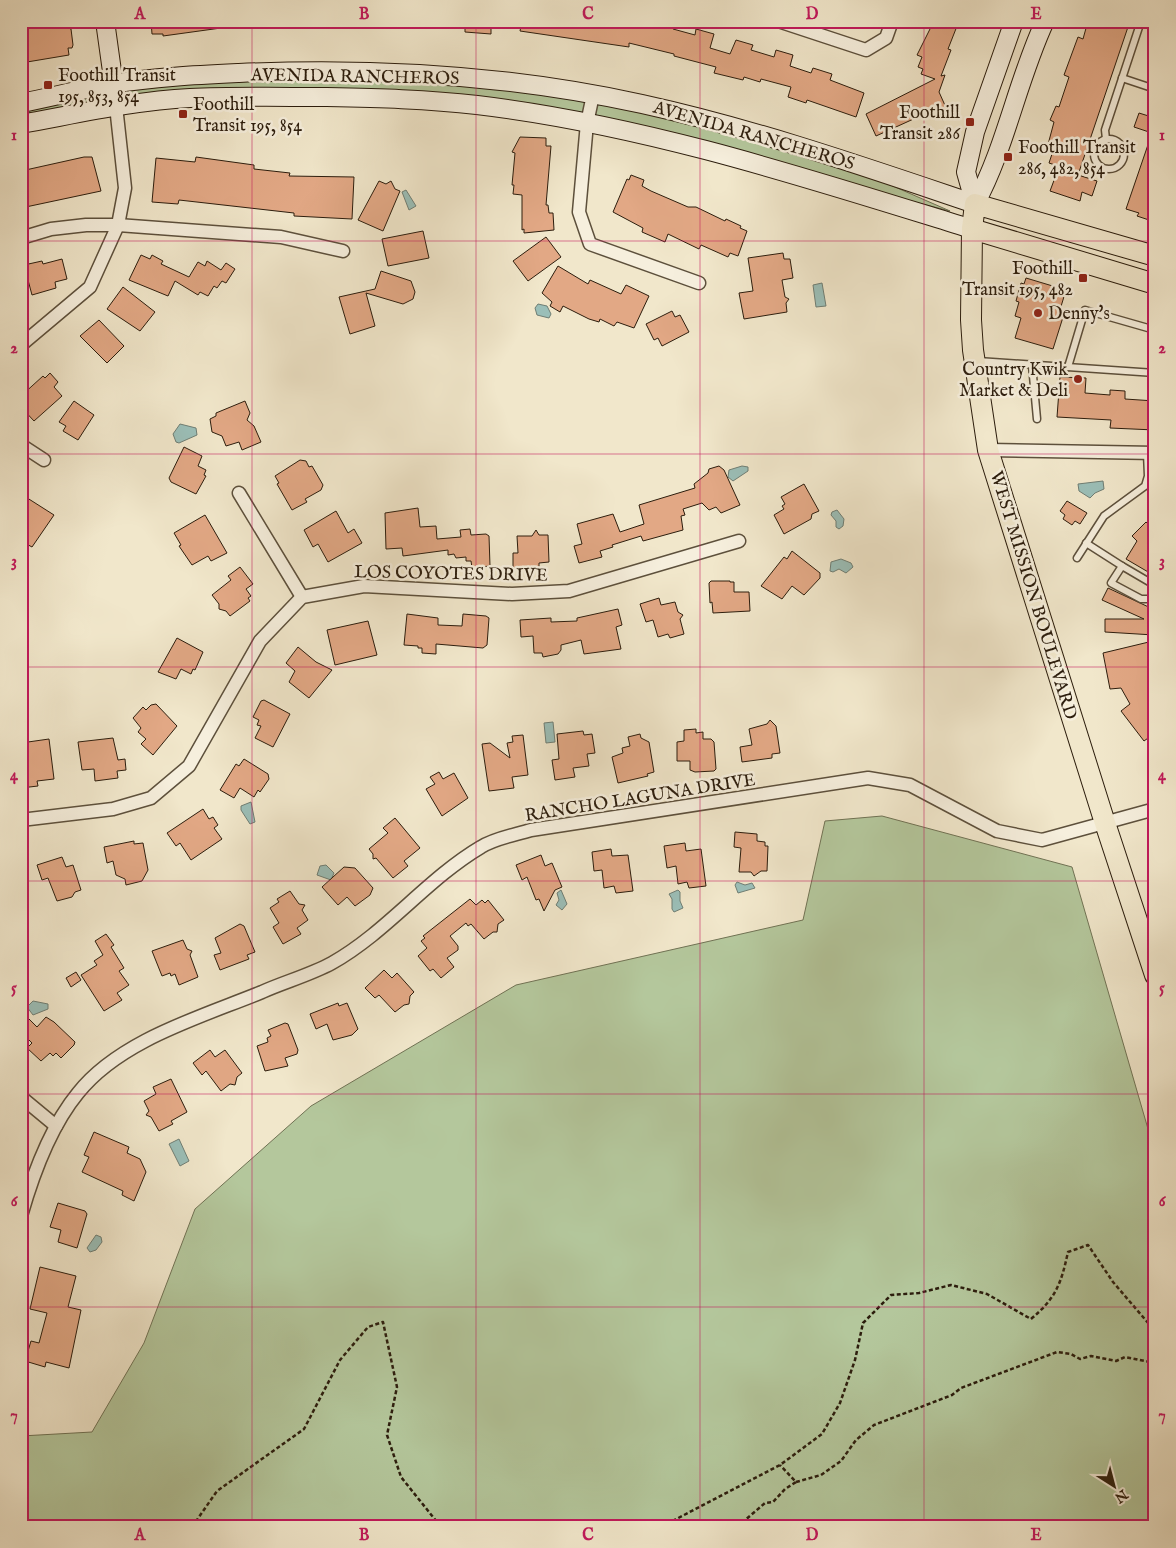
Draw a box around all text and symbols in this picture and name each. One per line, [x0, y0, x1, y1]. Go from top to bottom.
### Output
text: A [134, 5, 147, 25]
text: B [359, 5, 370, 25]
text: C [582, 5, 594, 25]
text: D [806, 5, 819, 25]
text: E [1030, 5, 1042, 25]
street label: AVENIDA RANCHEROS [250, 64, 459, 91]
place label: Foothill Transit 195, 853, 854 [58, 65, 176, 109]
marker: Foothill Transit 195, 853, 854 [42, 79, 54, 91]
place label: Foothill Transit 195, 854 [193, 94, 302, 138]
street label: AVENIDA RANCHEROS [649, 96, 857, 176]
place label: Foothill Transit 286 [880, 102, 960, 146]
marker: Foothill Transit 195, 854 [177, 108, 189, 120]
marker: Foothill Transit 286 [964, 116, 976, 128]
text: 1 [11, 126, 17, 146]
text: 1 [1159, 126, 1165, 146]
place label: Foothill Transit 286, 482, 854 [1018, 137, 1136, 181]
marker: Foothill Transit 286, 482, 854 [1002, 151, 1014, 163]
place label: Foothill Transit 195, 482 [962, 258, 1073, 302]
marker: Foothill Transit 195, 482 [1077, 272, 1089, 284]
place label: Denny's [1048, 303, 1110, 326]
marker: Denny's [1032, 307, 1044, 319]
text: 2 [10, 339, 18, 359]
text: 2 [1158, 339, 1166, 359]
place label: Country Kwik Market & Deli [959, 359, 1068, 403]
marker: Country Kwik Market & Deli [1072, 373, 1084, 385]
street label: WEST MISSION BOULEVARD [984, 468, 1081, 723]
text: 3 [11, 552, 17, 572]
text: 3 [1159, 552, 1165, 572]
street label: LOS COYOTES DRIVE [354, 561, 548, 588]
text: 4 [10, 766, 19, 786]
text: 4 [1158, 766, 1167, 786]
street label: RANCHO LAGUNA DRIVE [523, 769, 757, 828]
text: 5 [11, 979, 17, 999]
text: 5 [1159, 979, 1165, 999]
text: 6 [11, 1192, 19, 1212]
text: 6 [1159, 1192, 1167, 1212]
text: 7 [10, 1406, 18, 1426]
text: 7 [1158, 1406, 1166, 1426]
north arrow [1088, 1460, 1138, 1510]
text: N [1111, 1484, 1132, 1507]
text: A [134, 1526, 147, 1546]
text: B [359, 1526, 370, 1546]
text: C [582, 1526, 594, 1546]
text: D [806, 1526, 819, 1546]
text: E [1030, 1526, 1042, 1546]

